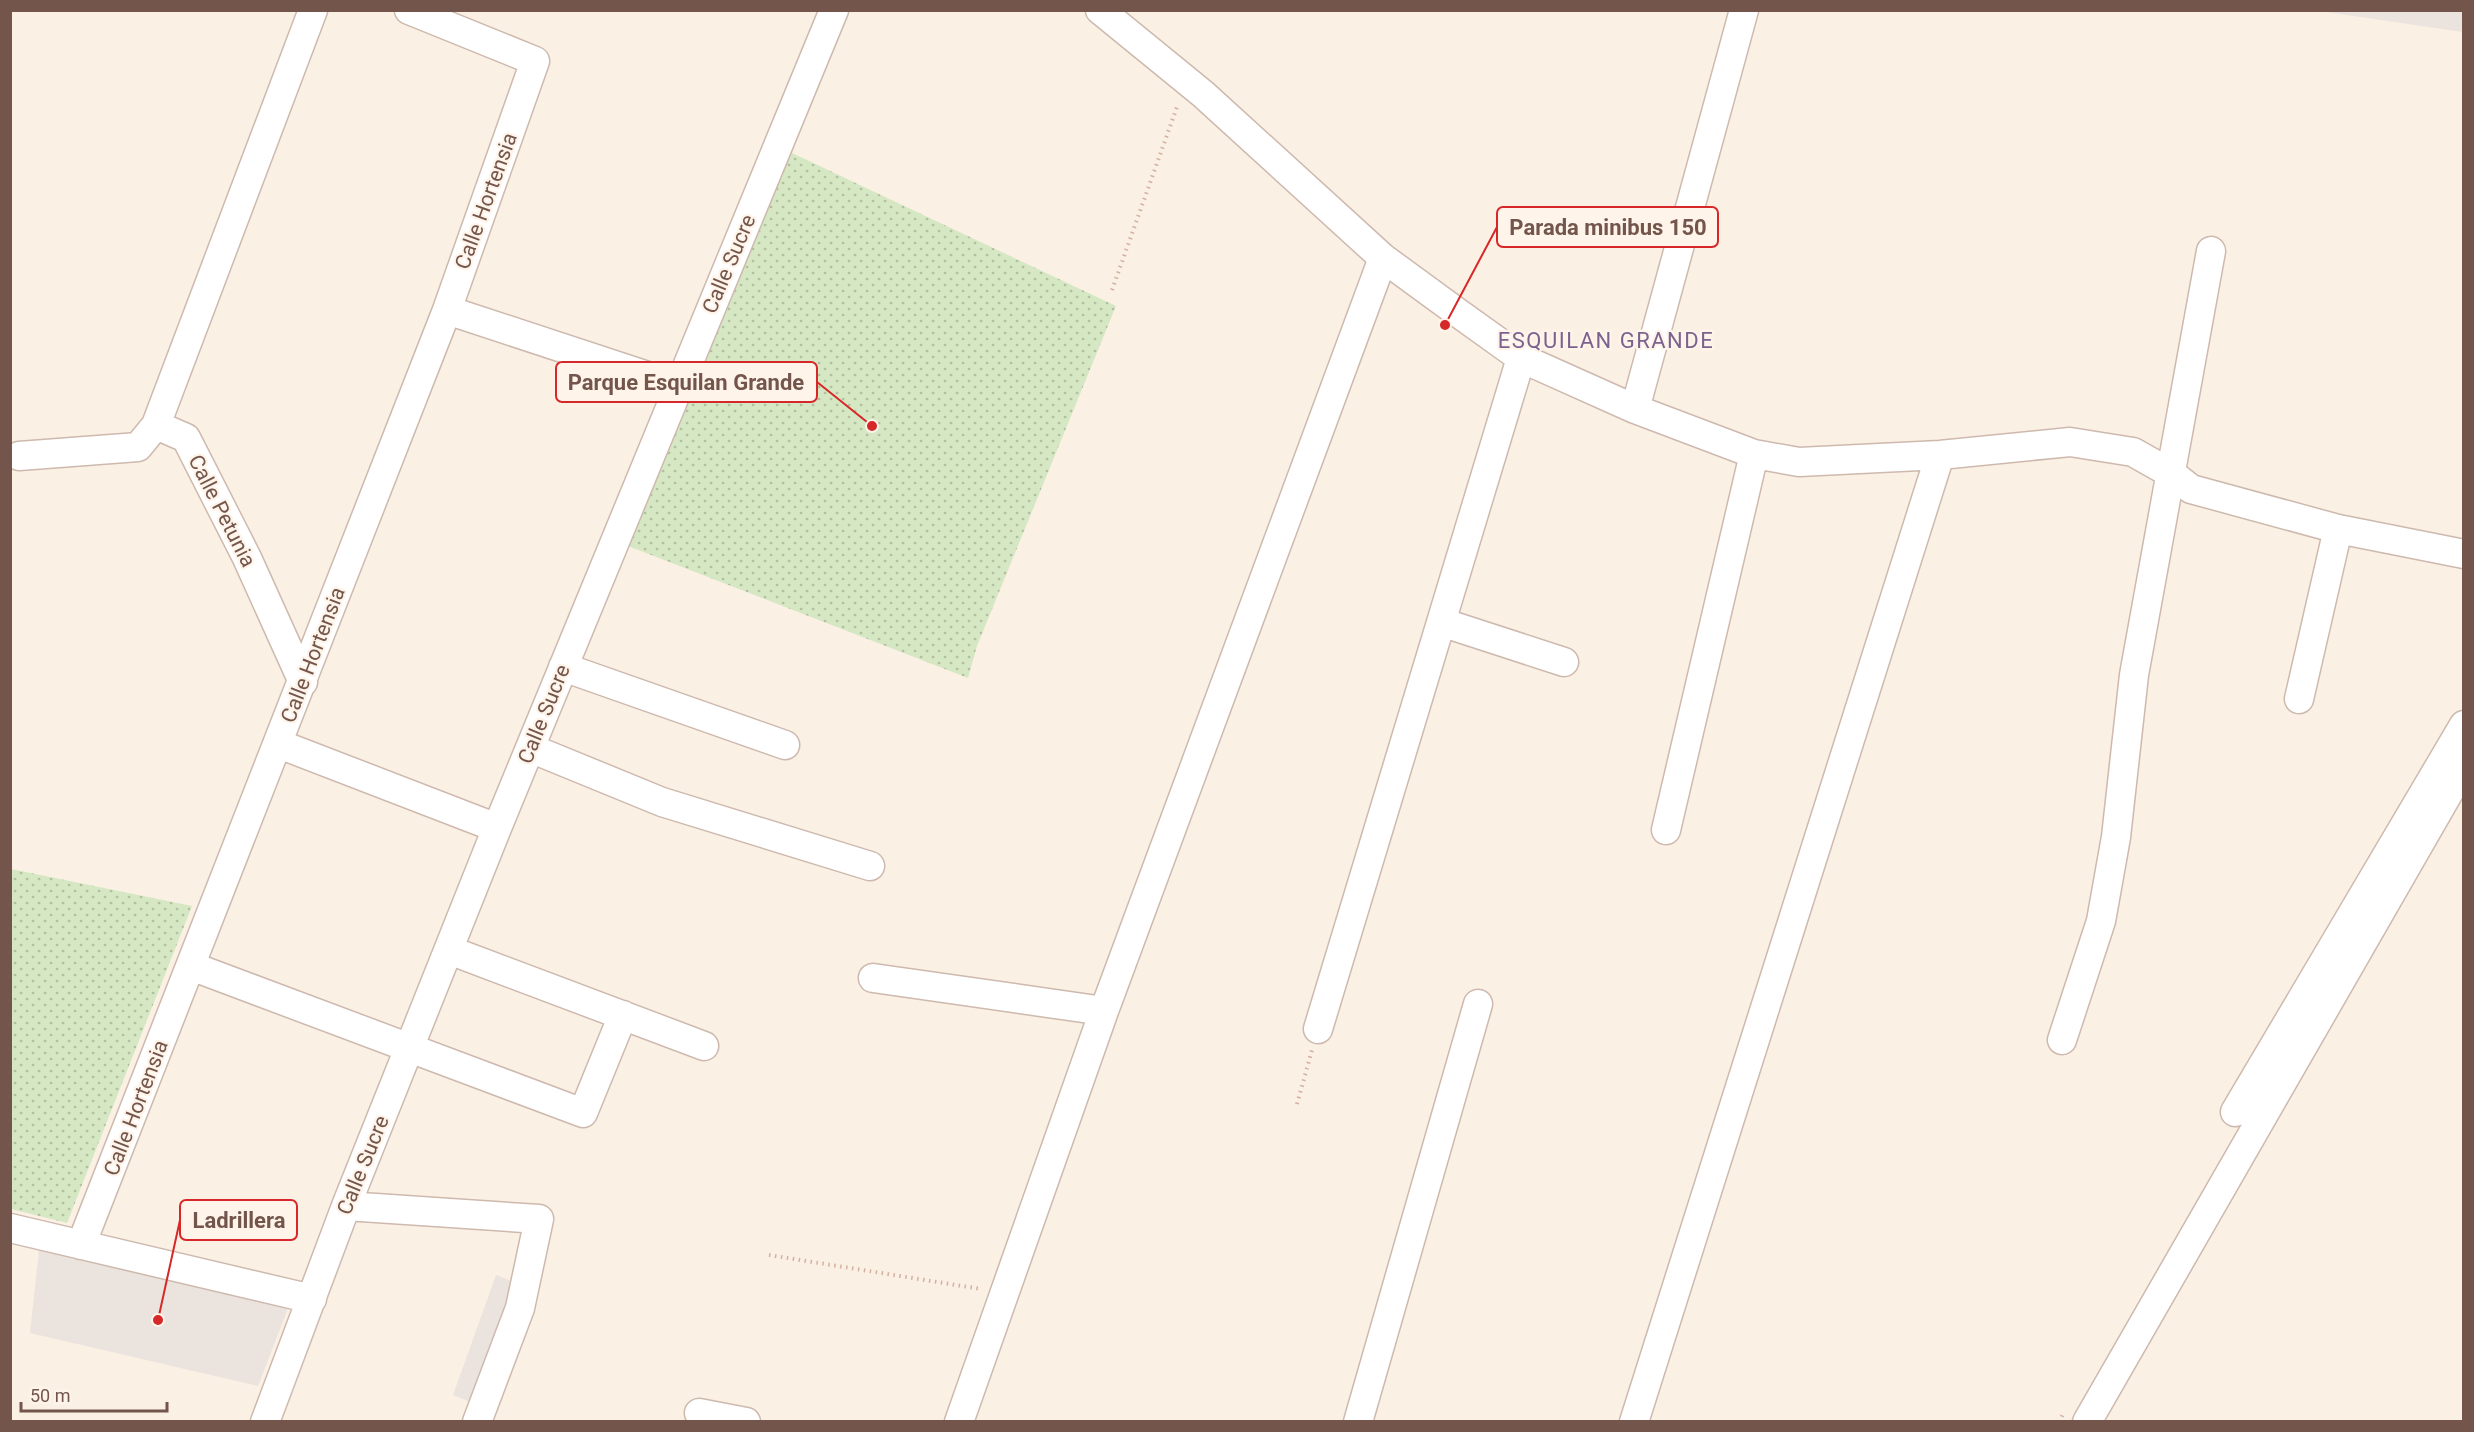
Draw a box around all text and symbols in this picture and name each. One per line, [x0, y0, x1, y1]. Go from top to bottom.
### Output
street label: Calle Hortensia [450, 130, 522, 272]
callout: Parada minibus 150 [1497, 207, 1718, 247]
street label: Calle Sucre [697, 211, 761, 317]
text: Parada minibus 150 [1509, 215, 1707, 240]
district label: ESQUILAN GRANDE [1498, 328, 1714, 353]
callout: Parque Esquilan Grande [556, 362, 817, 402]
text: Parque Esquilan Grande [568, 370, 804, 395]
street label: Calle Petunia [184, 451, 260, 571]
street label: Calle Hortensia [276, 584, 350, 726]
street label: Calle Sucre [513, 661, 575, 767]
street label: Calle Hortensia [99, 1037, 173, 1179]
street label: Calle Sucre [332, 1112, 394, 1218]
callout: Ladrillera [180, 1200, 297, 1240]
text: Ladrillera [193, 1208, 286, 1233]
scale bar [21, 1375, 166, 1413]
text: 50 m [30, 1385, 70, 1406]

